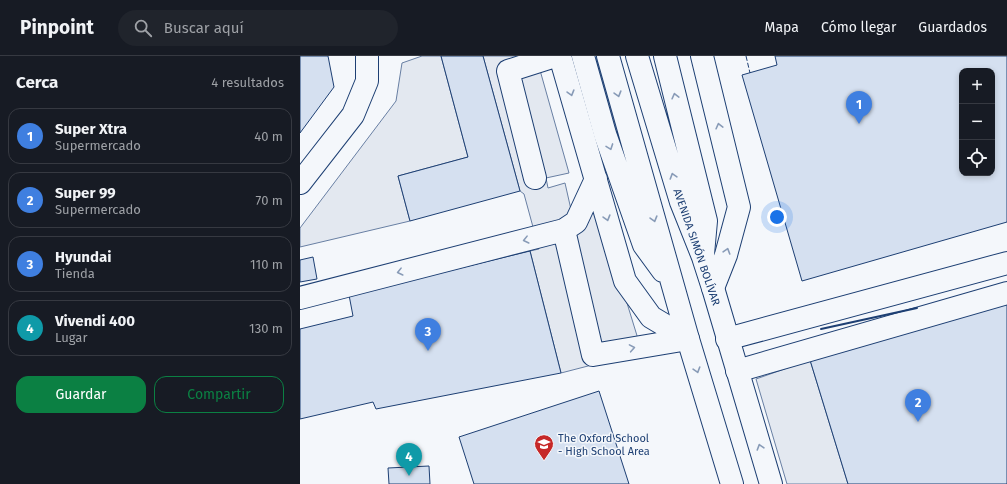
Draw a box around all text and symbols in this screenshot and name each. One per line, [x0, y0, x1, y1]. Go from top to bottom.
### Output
search box [118, 10, 398, 46]
text: Pinpoint [20, 16, 94, 39]
icon: search [132, 17, 154, 39]
text: Buscar aquí [164, 19, 244, 37]
text: Mapa [765, 19, 799, 36]
text: Cómo llegar [821, 19, 896, 36]
text: Guardados [918, 19, 987, 36]
map controls [959, 68, 995, 176]
button: + [959, 68, 995, 104]
text: Cerca [16, 72, 58, 93]
text: 4 resultados [211, 75, 284, 90]
one-way arrow [566, 90, 575, 97]
one-way arrow [613, 90, 622, 97]
pin: 1 [846, 91, 872, 124]
one-way arrow [672, 93, 680, 99]
button: − [959, 104, 995, 140]
text: Super Xtra [55, 120, 127, 138]
one-way arrow [715, 122, 724, 129]
text: 1 [27, 129, 33, 144]
text: 40 m [254, 129, 283, 144]
text: Supermercado [55, 138, 141, 153]
button: locate [959, 140, 995, 176]
one-way arrow [605, 144, 614, 151]
one-way arrow [669, 173, 678, 180]
text: Super 99 [55, 184, 116, 202]
street label: AVENIDA SIMÓN BOLÍVAR [670, 187, 724, 308]
text: 2 [27, 193, 33, 208]
text: 70 m [256, 193, 283, 208]
text: Supermercado [55, 202, 141, 217]
your location [767, 207, 787, 227]
one-way arrow [602, 215, 611, 222]
one-way arrow [649, 215, 658, 222]
one-way arrow [523, 235, 530, 244]
text: Hyundai [55, 248, 111, 266]
one-way arrow [722, 248, 731, 255]
text: 3 [27, 257, 33, 272]
text: 110 m [250, 257, 283, 272]
text: Tienda [55, 266, 95, 281]
one-way arrow [397, 267, 404, 276]
text: Vivendi 400 [55, 312, 135, 330]
pin: 3 [415, 318, 441, 351]
text: 4 [26, 321, 34, 336]
text: 130 m [249, 321, 283, 336]
text: Lugar [55, 330, 87, 345]
one-way arrow [629, 344, 635, 353]
one-way arrow [693, 367, 701, 374]
button: Guardar [16, 376, 146, 413]
button: Compartir [154, 376, 284, 413]
pin: 2 [905, 389, 931, 422]
place label: The Oxford School - High School Area [558, 432, 650, 458]
school or university icon: The Oxford School - High School Area [533, 433, 555, 461]
pin: 4 [396, 443, 422, 476]
one-way arrow [756, 443, 765, 450]

